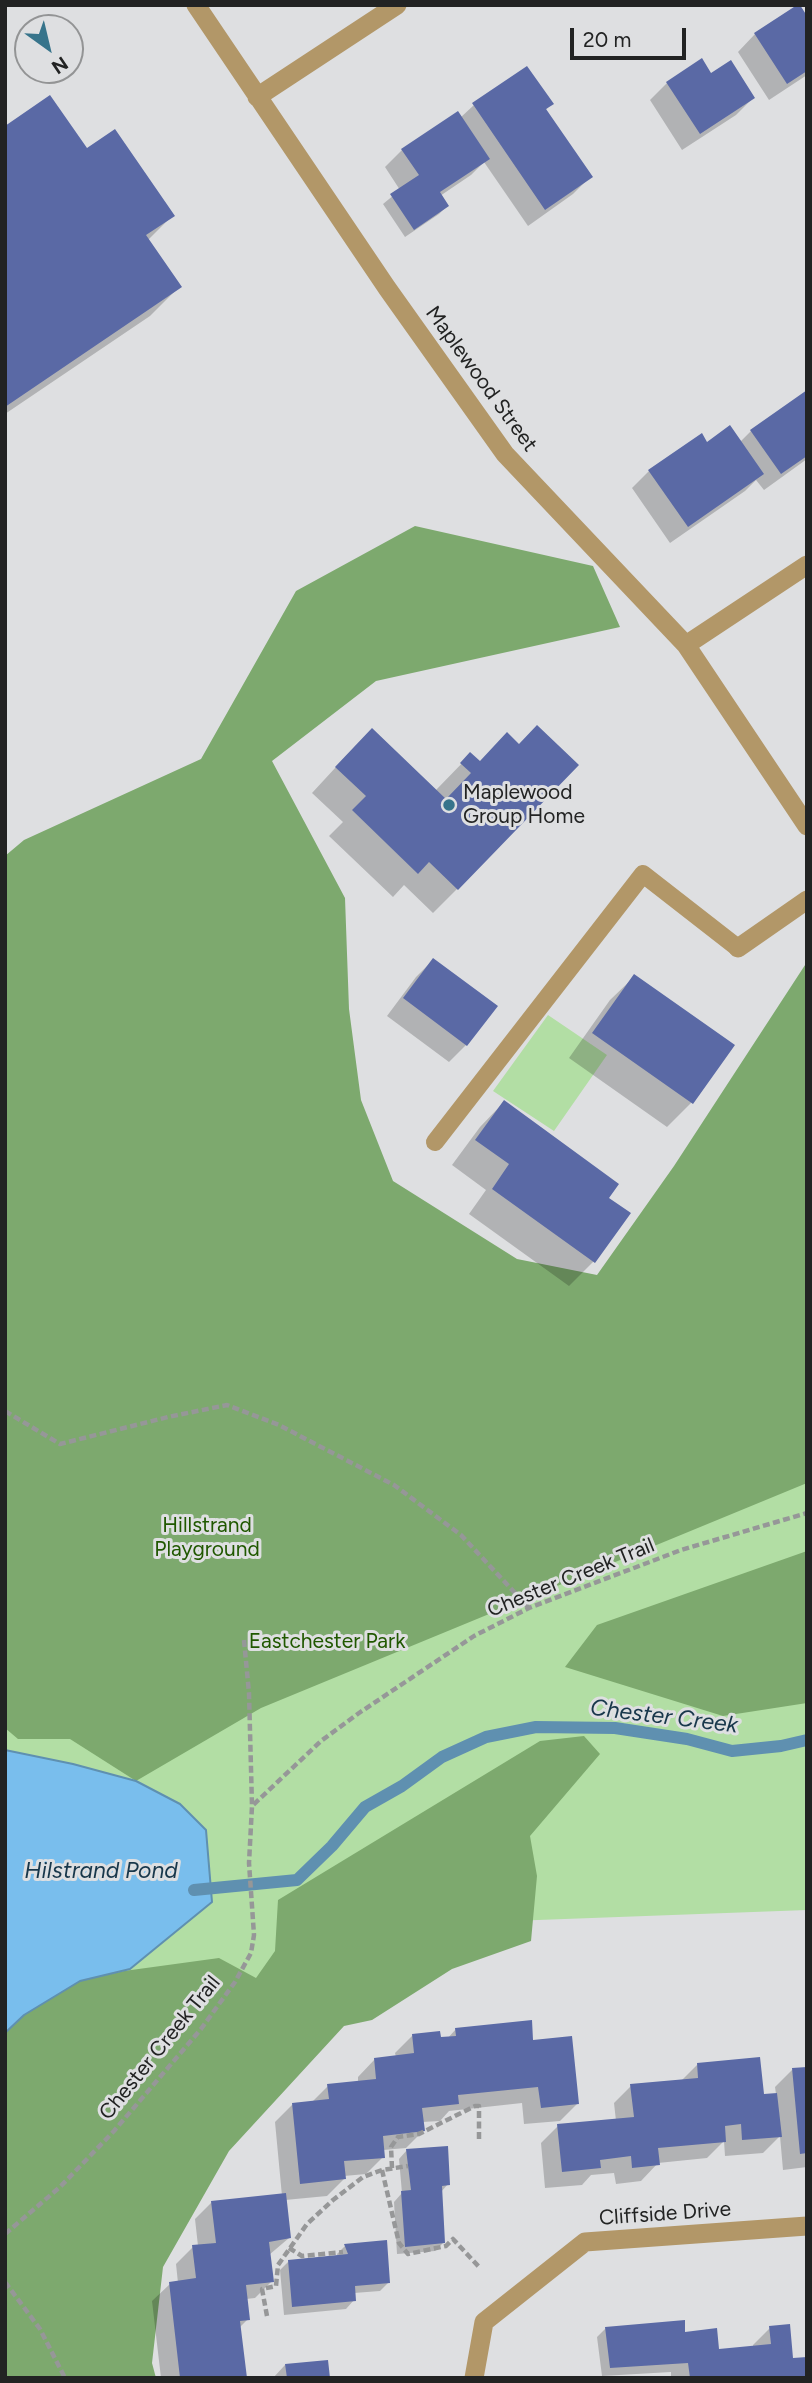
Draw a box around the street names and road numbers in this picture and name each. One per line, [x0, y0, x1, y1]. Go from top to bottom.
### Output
street label: Maplewood Street [420, 301, 542, 457]
street label: Chester Creek Trail [484, 1533, 658, 1623]
street label: Chester Creek Trail [94, 1971, 226, 2125]
street label: Cliffside Drive [598, 2197, 732, 2231]

